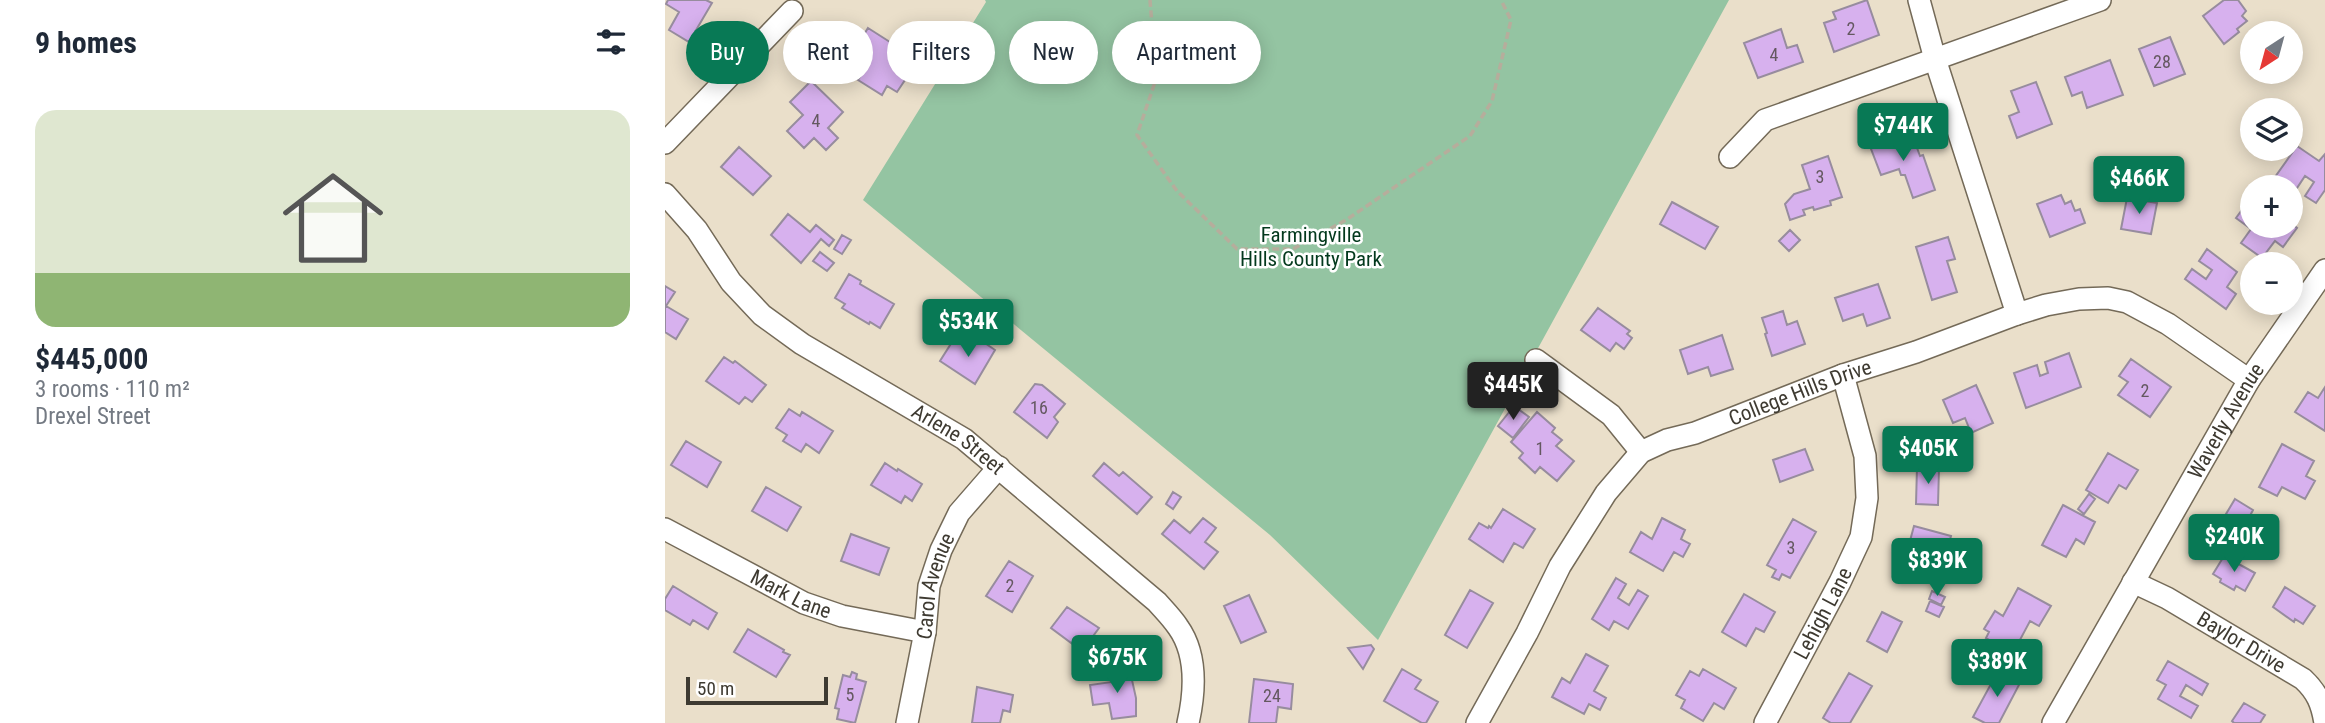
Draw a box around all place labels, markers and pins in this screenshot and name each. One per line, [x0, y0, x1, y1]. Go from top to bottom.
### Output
pin: $744K [1854, 104, 1952, 163]
pin: $466K [2090, 156, 2188, 216]
pin: $534K [919, 300, 1017, 359]
pin: $445K [1464, 362, 1562, 422]
pin: $405K [1879, 426, 1977, 486]
pin: $240K [2185, 514, 2283, 574]
pin: $839K [1888, 538, 1986, 598]
pin: $675K [1068, 636, 1166, 695]
pin: $389K [1948, 640, 2046, 699]

